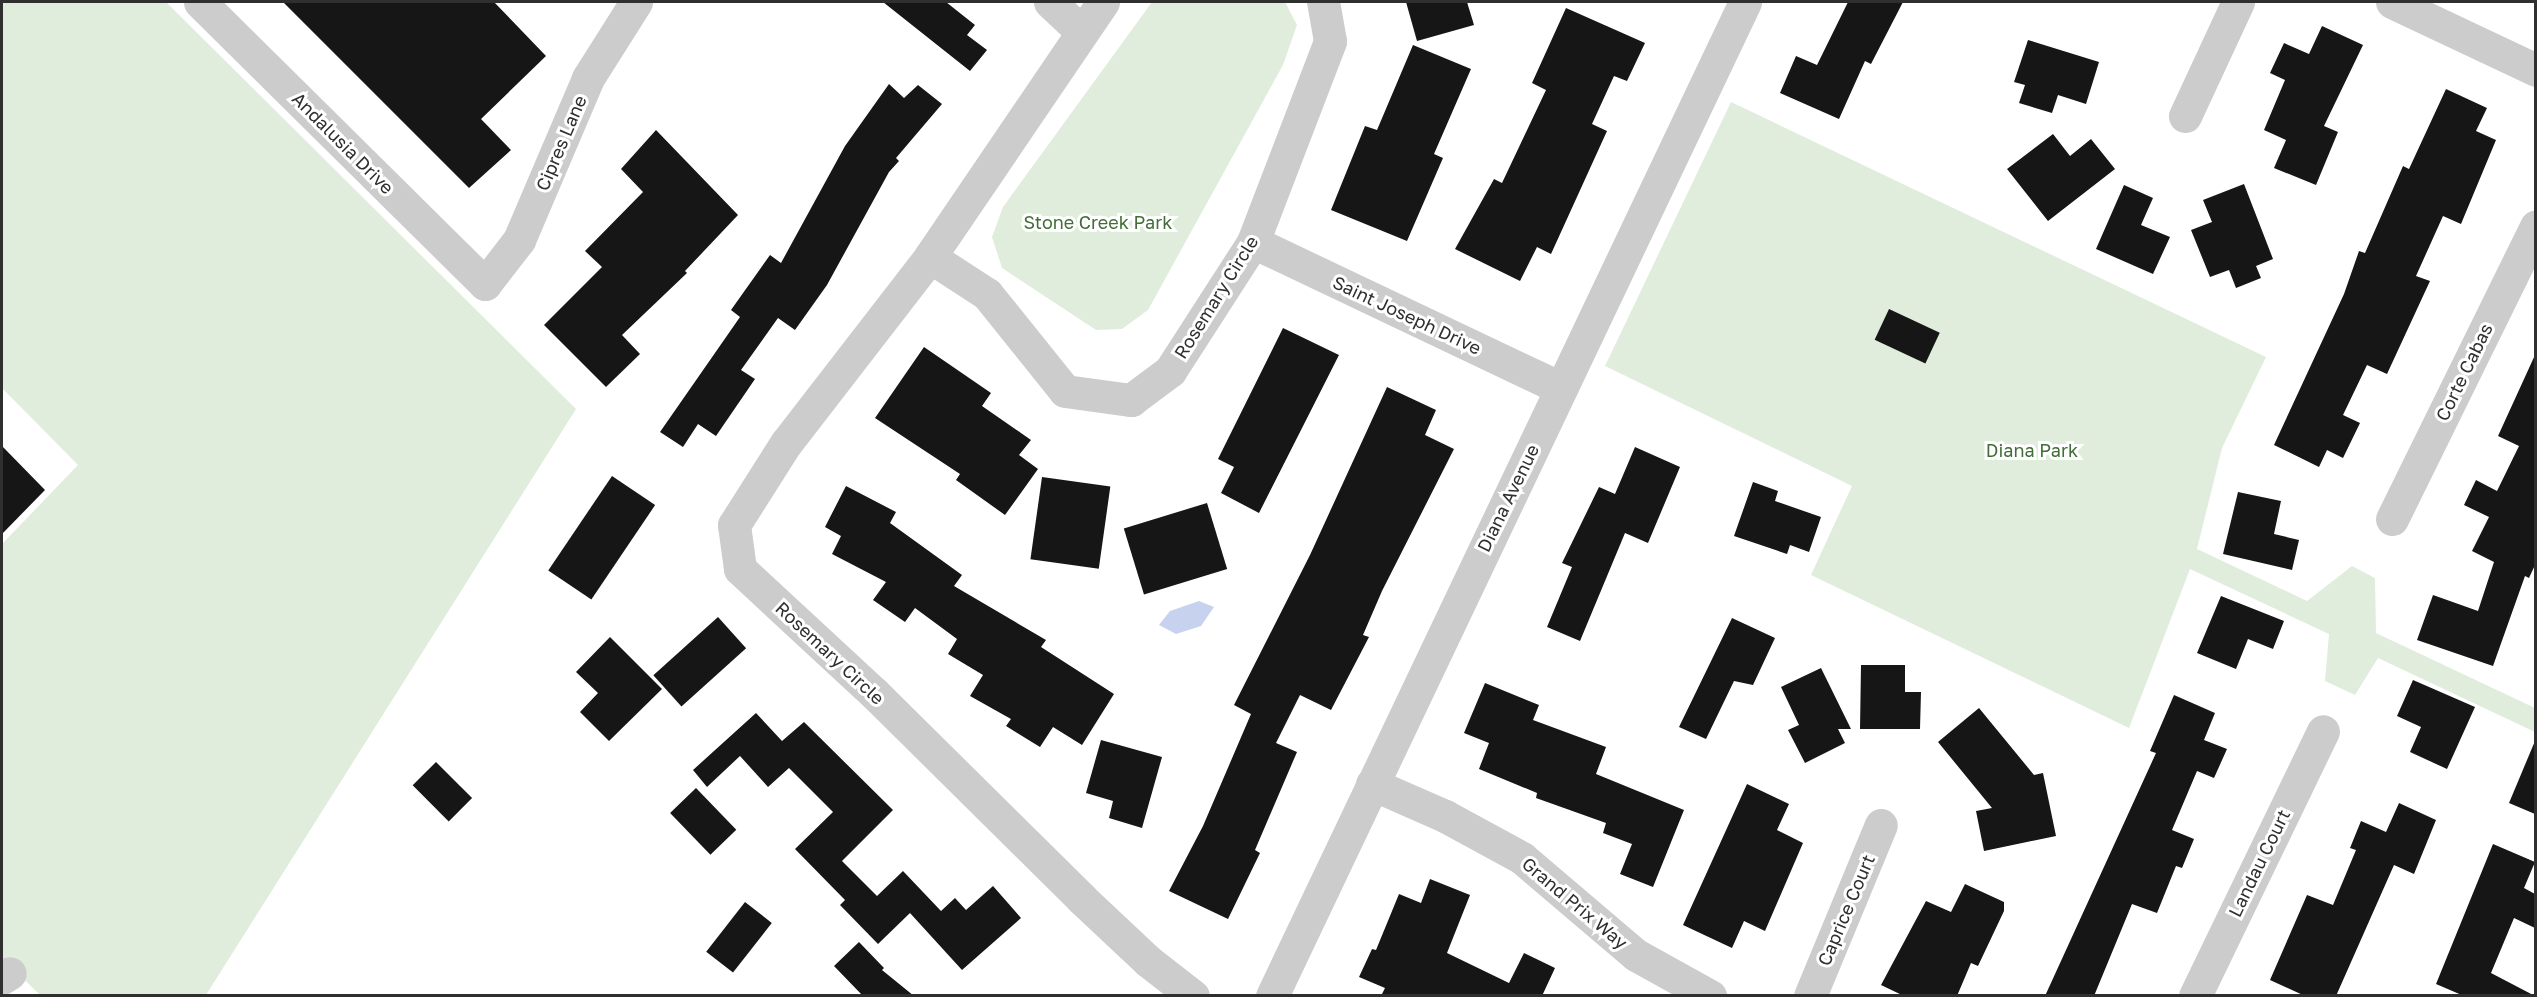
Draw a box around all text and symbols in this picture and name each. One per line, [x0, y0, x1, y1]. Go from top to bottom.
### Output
street label: Andalusia Drive [288, 88, 398, 198]
street label: Cipres Lane [531, 92, 591, 194]
park label: Stone Creek Park [1024, 211, 1172, 233]
street label: Rosemary Circle [1170, 232, 1262, 362]
street label: Saint Joseph Drive [1329, 271, 1485, 359]
street label: Corte Cabas [2431, 320, 2497, 424]
park label: Diana Park [1986, 439, 2078, 461]
street label: Diana Avenue [1473, 441, 1543, 555]
street label: Rosemary Circle [771, 597, 889, 709]
street label: Landau Court [2224, 806, 2294, 920]
street label: Caprice Court [1813, 851, 1879, 969]
street label: Grand Prix Way [1518, 853, 1632, 953]

